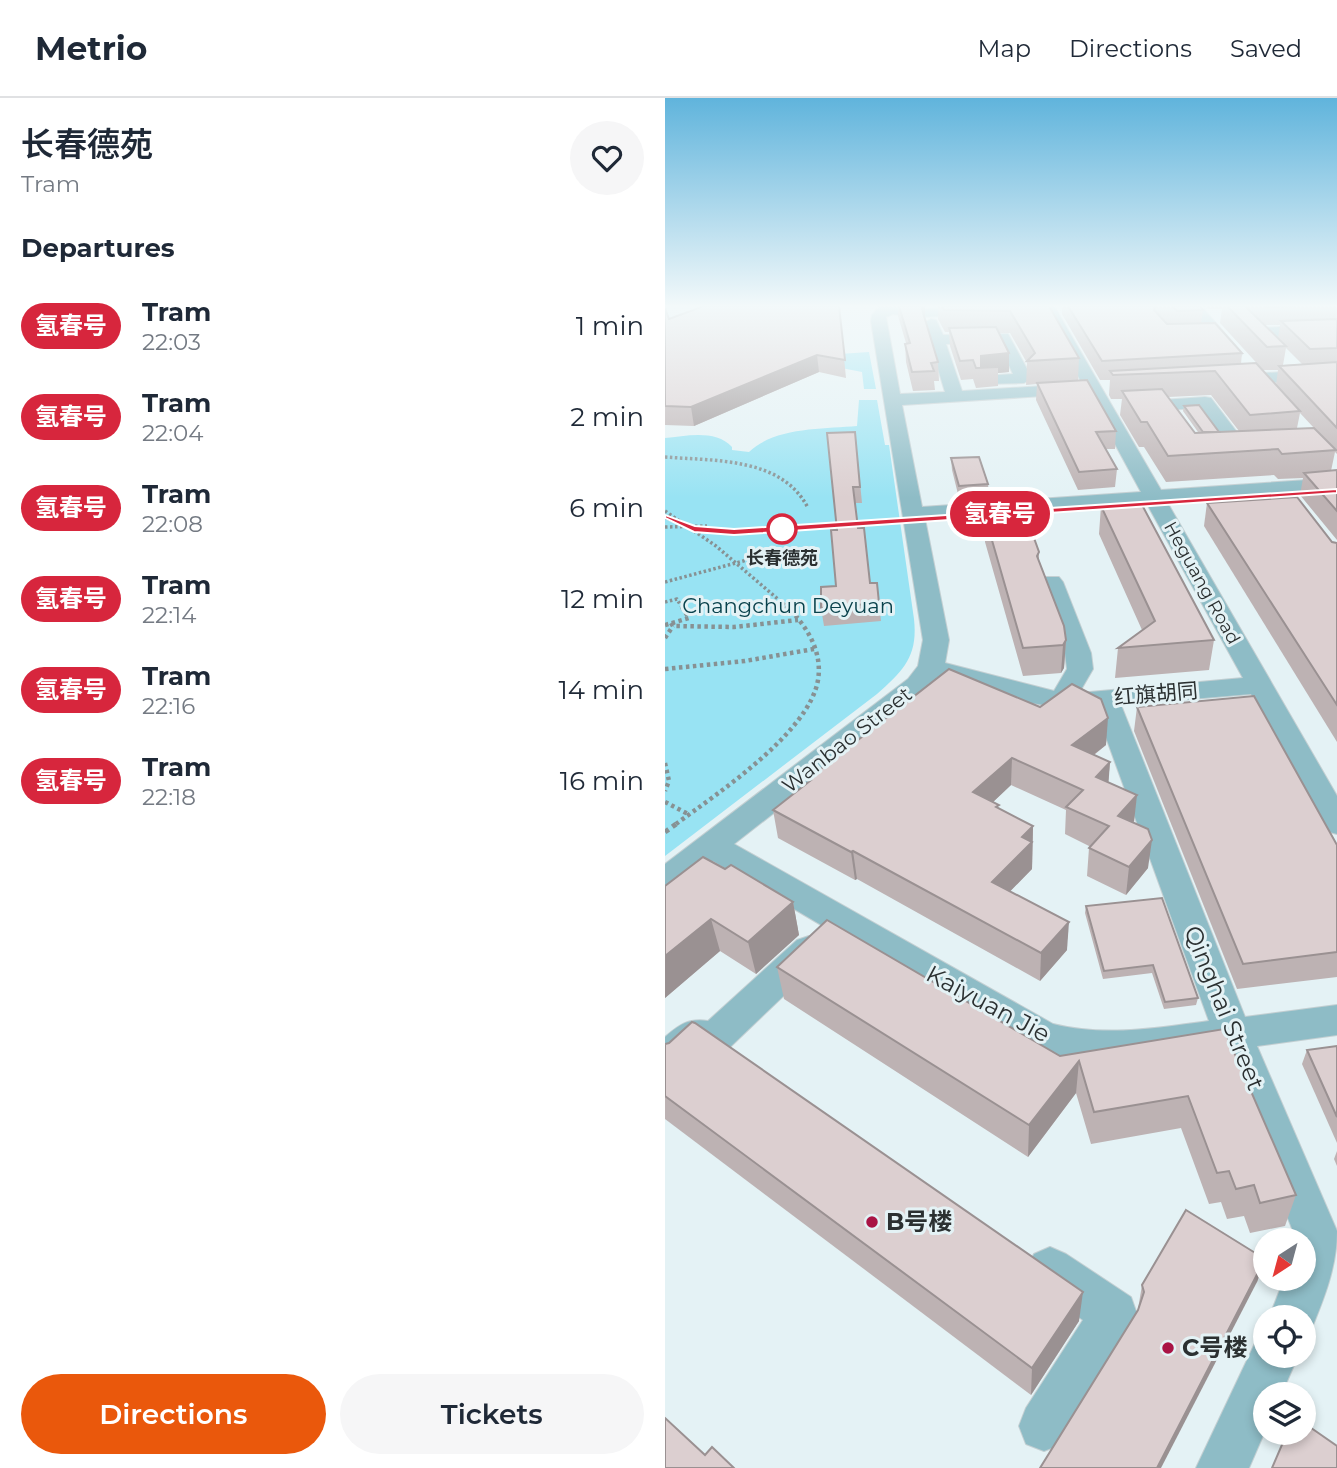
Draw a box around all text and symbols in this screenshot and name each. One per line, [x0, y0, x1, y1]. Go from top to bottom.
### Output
text: Metrio [35, 28, 147, 68]
text: Map [978, 34, 1031, 63]
text: Directions [1069, 34, 1192, 63]
text: Saved [1230, 34, 1302, 63]
button: heart [570, 121, 644, 195]
text: 长春德苑 [21, 124, 153, 164]
text: Tram [21, 170, 80, 198]
text: Departures [21, 232, 175, 264]
text: Tram [142, 296, 211, 328]
text: 1 min [576, 310, 644, 342]
text: 氢春号 [35, 311, 107, 340]
text: 22:03 [142, 328, 201, 356]
text: Tram [142, 387, 211, 419]
text: 2 min [570, 401, 644, 433]
text: 氢春号 [35, 402, 107, 431]
text: 22:04 [142, 419, 203, 447]
text: Tram [142, 478, 211, 510]
line badge: 氢春号 [960, 491, 1040, 537]
text: 6 min [569, 492, 644, 524]
text: 氢春号 [35, 493, 107, 522]
text: 氢春号 [964, 499, 1036, 528]
text: 22:08 [142, 510, 203, 538]
marker: 长春德苑 [767, 514, 797, 544]
street label: Heguang Road [1159, 518, 1245, 648]
place label: 长春德苑 [746, 547, 818, 569]
text: Tram [142, 569, 211, 601]
text: 12 min [561, 583, 644, 615]
text: 氢春号 [35, 584, 107, 613]
park label: Changchun Deyuan [682, 593, 894, 618]
text: 22:14 [142, 601, 197, 629]
text: Tram [142, 660, 211, 692]
text: 14 min [558, 674, 644, 706]
text: 氢春号 [35, 675, 107, 704]
street label: 红旗胡同 [1113, 677, 1199, 710]
street label: Wanbao Street [777, 681, 916, 798]
text: 22:16 [142, 692, 195, 720]
text: Tram [142, 751, 211, 783]
text: 16 min [560, 765, 644, 797]
text: 氢春号 [35, 766, 107, 795]
text: 22:18 [142, 783, 196, 811]
street label: Qinghai Street [1178, 921, 1271, 1095]
street label: Kaiyuan Jie [921, 959, 1055, 1048]
place label: B号楼 [886, 1207, 952, 1236]
marker: B号楼 [864, 1214, 880, 1230]
north arrow [1253, 1228, 1316, 1292]
map controls [1253, 1228, 1316, 1445]
button: locate [1253, 1305, 1316, 1368]
place label: C号楼 [1182, 1333, 1247, 1362]
marker: C号楼 [1160, 1340, 1176, 1356]
button: Directions [21, 1374, 326, 1454]
button: Tickets [340, 1374, 644, 1454]
button: layers [1253, 1382, 1316, 1445]

